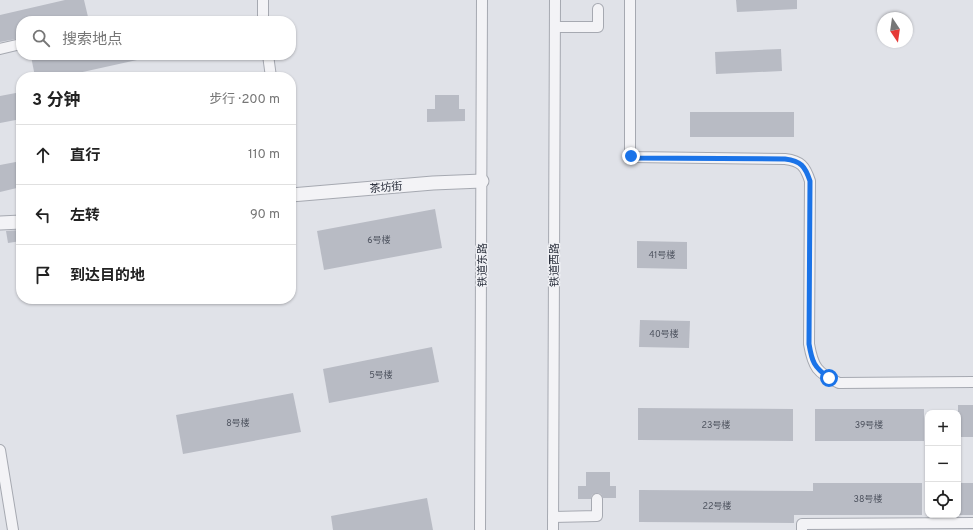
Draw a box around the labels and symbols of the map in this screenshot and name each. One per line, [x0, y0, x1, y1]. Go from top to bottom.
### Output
north arrow [877, 12, 913, 48]
route end [622, 147, 640, 165]
street label: 茶坊街 [369, 180, 403, 196]
house number: 6号楼 [367, 235, 391, 246]
street label: 铁道东路 [476, 243, 490, 287]
street label: 铁道西路 [548, 243, 562, 287]
house number: 41号楼 [649, 250, 675, 261]
house number: 40号楼 [649, 329, 679, 340]
route start [820, 369, 838, 387]
house number: 5号楼 [369, 370, 393, 381]
house number: 8号楼 [226, 418, 250, 429]
house number: 23号楼 [702, 420, 730, 431]
house number: 39号楼 [855, 420, 883, 431]
house number: 38号楼 [854, 494, 882, 505]
house number: 22号楼 [702, 501, 732, 512]

